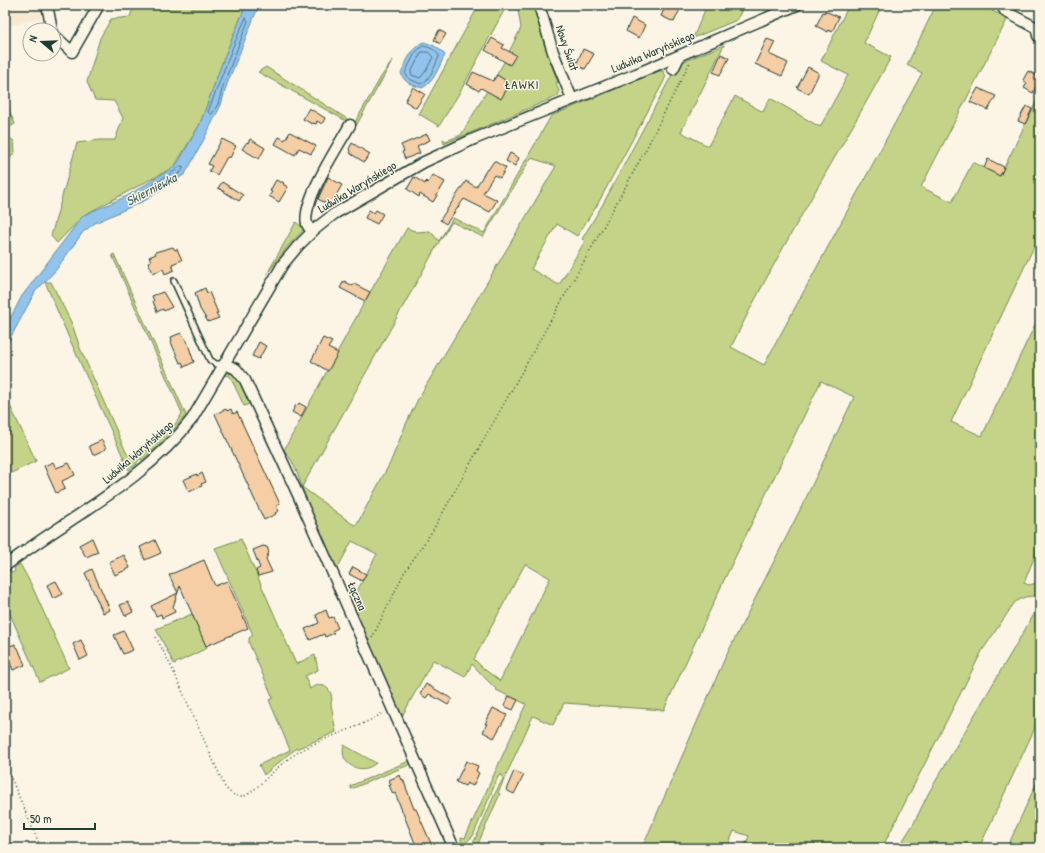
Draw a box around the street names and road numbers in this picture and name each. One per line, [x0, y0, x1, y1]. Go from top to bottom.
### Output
street label: Nowy Świat [552, 23, 583, 74]
street label: Ludwika Waryńskiego [608, 26, 697, 77]
street label: Ludwika Waryńskiego [314, 156, 399, 217]
street label: Ludwika Waryńskiego [98, 416, 177, 487]
street label: Łączna [344, 579, 371, 613]

